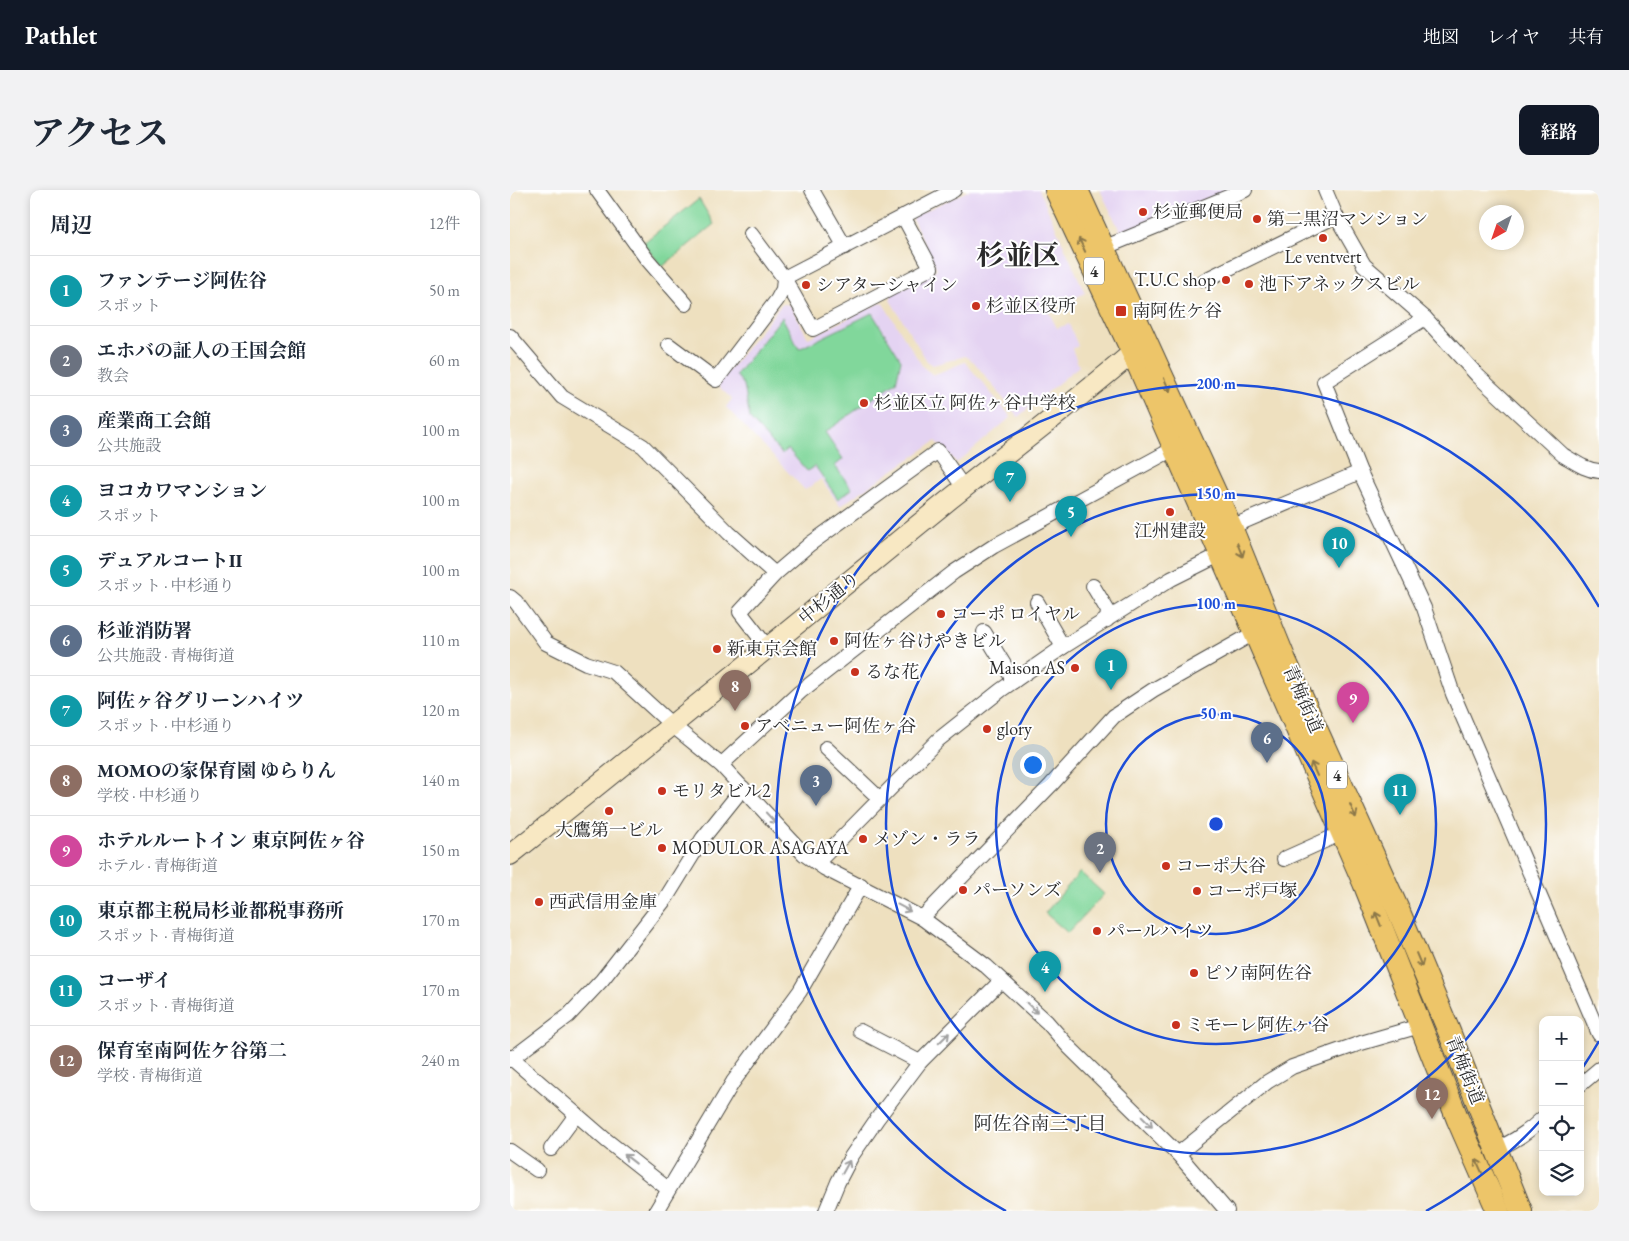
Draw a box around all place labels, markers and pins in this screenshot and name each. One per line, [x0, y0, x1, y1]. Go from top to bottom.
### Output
place label: 杉並郵便局 [1153, 200, 1243, 223]
marker: 杉並郵便局 [1137, 206, 1149, 218]
place label: 第二黒沼マンション [1267, 207, 1428, 230]
marker: 第二黒沼マンション [1251, 213, 1263, 225]
marker: Le ventvert [1317, 232, 1329, 244]
place label: Le ventvert [1285, 245, 1362, 268]
place label: T.U.C shop [1135, 268, 1216, 291]
place label: 池下アネックスビル [1259, 272, 1420, 295]
place label: シアターシャイン [816, 273, 958, 296]
marker: T.U.C shop [1220, 274, 1232, 286]
marker: 池下アネックスビル [1243, 278, 1255, 290]
marker: シアターシャイン [800, 279, 812, 291]
place label: 杉並区役所 [986, 294, 1076, 317]
place label: 南阿佐ケ谷 [1132, 299, 1222, 322]
marker: 杉並区役所 [970, 300, 982, 312]
marker: 南阿佐ケ谷 [1114, 304, 1128, 318]
place label: 杉並区立 阿佐ヶ谷中学校 [874, 391, 1076, 414]
marker: 杉並区立 阿佐ヶ谷中学校 [858, 397, 870, 409]
pin: 7 [994, 461, 1026, 502]
pin: 5 [1055, 496, 1087, 537]
marker: 江州建設 [1164, 506, 1176, 518]
place label: 江州建設 [1134, 519, 1206, 542]
pin: 10 [1323, 527, 1355, 568]
place label: コーポ ロイヤル [951, 602, 1080, 625]
marker: コーポ ロイヤル [935, 608, 947, 620]
place label: 阿佐ヶ谷けやきビル [844, 629, 1006, 652]
marker: 阿佐ヶ谷けやきビル [828, 635, 840, 647]
place label: 新東京会館 [727, 637, 817, 660]
marker: 新東京会館 [711, 643, 723, 655]
pin: 1 [1095, 649, 1127, 690]
place label: Maison AS [989, 656, 1065, 679]
place label: るな花 [865, 660, 919, 683]
marker: Maison AS [1069, 662, 1081, 674]
marker: るな花 [849, 666, 861, 678]
pin: 8 [719, 670, 751, 711]
pin: 9 [1337, 682, 1369, 723]
place label: アベニュー阿佐ヶ谷 [755, 714, 916, 737]
place label: glory [997, 717, 1032, 740]
marker: アベニュー阿佐ヶ谷 [739, 720, 751, 732]
pin: 6 [1251, 722, 1283, 763]
marker: glory [981, 723, 993, 735]
pin: 3 [800, 765, 832, 806]
pin: 11 [1384, 774, 1416, 815]
place label: モリタビル2 [672, 779, 771, 802]
marker: モリタビル2 [656, 785, 668, 797]
marker: 大鷹第一ビル [603, 805, 615, 817]
centre of rings [1207, 815, 1225, 833]
place label: 大鷹第一ビル [555, 818, 663, 841]
place label: メゾン・ララ [873, 827, 980, 850]
pin: 2 [1084, 832, 1116, 873]
marker: メゾン・ララ [857, 833, 869, 845]
place label: MODULOR ASAGAYA [672, 836, 849, 859]
marker: MODULOR ASAGAYA [656, 842, 668, 854]
place label: コーポ大谷 [1176, 854, 1266, 877]
marker: コーポ大谷 [1160, 860, 1172, 872]
place label: パーソンズ [973, 878, 1062, 901]
place label: コーポ戸塚 [1207, 879, 1297, 902]
marker: パーソンズ [957, 884, 969, 896]
marker: コーポ戸塚 [1191, 885, 1203, 897]
place label: 西武信用金庫 [549, 890, 657, 913]
marker: 西武信用金庫 [533, 896, 545, 908]
place label: パールハイツ [1107, 919, 1213, 942]
marker: パールハイツ [1091, 925, 1103, 937]
pin: 4 [1029, 951, 1061, 992]
place label: ピソ南阿佐谷 [1204, 961, 1312, 984]
marker: ピソ南阿佐谷 [1188, 967, 1200, 979]
place label: ミモーレ阿佐ヶ谷 [1186, 1013, 1329, 1036]
marker: ミモーレ阿佐ヶ谷 [1170, 1019, 1182, 1031]
pin: 12 [1416, 1078, 1448, 1119]

